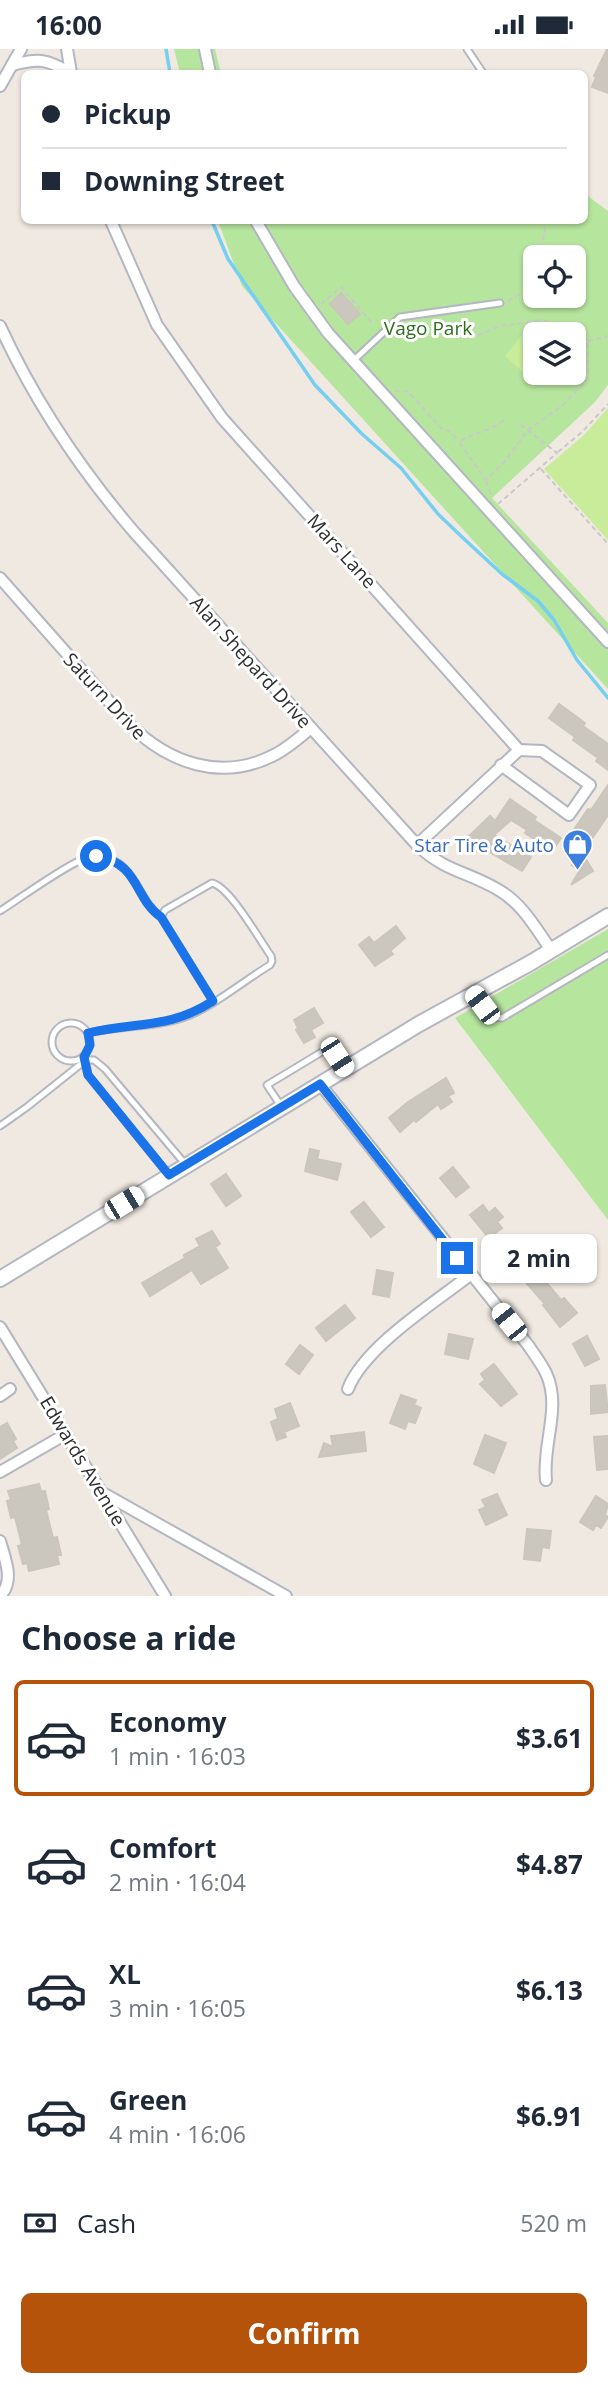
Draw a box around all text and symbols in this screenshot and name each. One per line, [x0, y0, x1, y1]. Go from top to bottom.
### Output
text: 16:00 [35, 7, 102, 43]
text: Pickup [84, 96, 171, 132]
text: Downing Street [84, 163, 285, 199]
map controls [523, 245, 586, 385]
button: locate [523, 245, 586, 308]
park label: Vago Park [384, 315, 472, 341]
button: layers [523, 322, 586, 385]
street label: Mars Lane [301, 508, 383, 594]
street label: Alan Shepard Drive [185, 590, 317, 734]
street label: Saturn Drive [58, 647, 152, 745]
shop icon: Star Tire & Auto [560, 828, 594, 872]
place label: Star Tire & Auto [414, 832, 554, 858]
route start [80, 840, 112, 872]
car [461, 982, 504, 1028]
car [317, 1034, 358, 1080]
car [101, 1183, 148, 1223]
callout: 2 min [482, 1233, 597, 1283]
route end [441, 1242, 473, 1274]
text: 2 min [507, 1242, 571, 1274]
car [488, 1299, 531, 1345]
street label: Edwards Avenue [34, 1391, 132, 1531]
text: Choose a ride [21, 1616, 236, 1659]
text: Economy [109, 1704, 227, 1740]
icon: car [25, 1707, 88, 1770]
text: $3.61 [516, 1720, 583, 1756]
text: 1 min · 16:03 [109, 1740, 246, 1772]
text: Comfort [109, 1830, 216, 1866]
icon: car [25, 1833, 88, 1896]
text: $4.87 [516, 1846, 583, 1882]
text: 2 min · 16:04 [109, 1866, 246, 1898]
text: XL [109, 1956, 141, 1992]
icon: car [25, 1959, 88, 2022]
text: $6.13 [516, 1972, 583, 2008]
text: 3 min · 16:05 [109, 1992, 246, 2024]
text: Green [109, 2082, 187, 2118]
icon: car [25, 2085, 88, 2148]
text: $6.91 [516, 2098, 583, 2134]
text: 4 min · 16:06 [109, 2118, 246, 2150]
icon: cash [21, 2204, 59, 2242]
text: Cash [77, 2205, 136, 2241]
text: 520 m [520, 2207, 587, 2239]
button: Confirm [21, 2293, 587, 2373]

